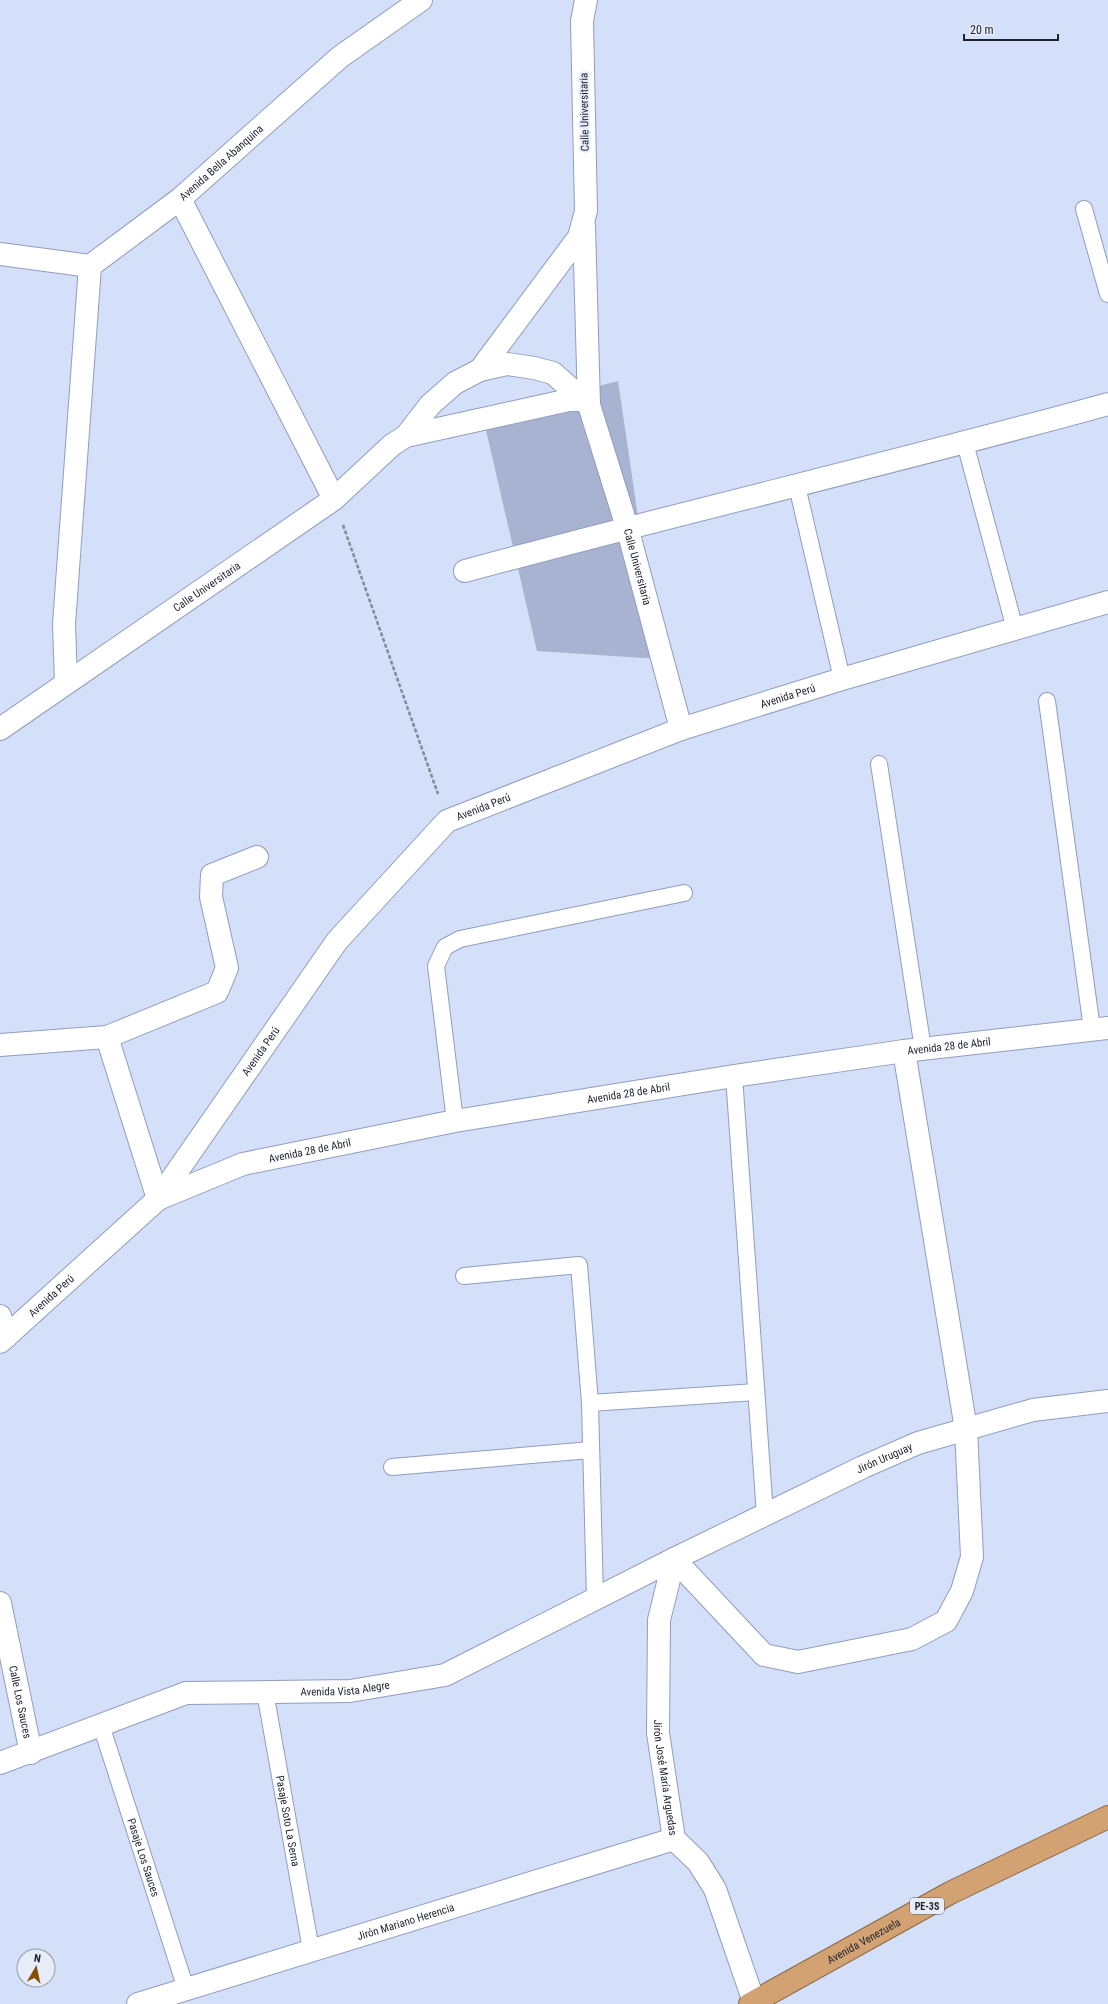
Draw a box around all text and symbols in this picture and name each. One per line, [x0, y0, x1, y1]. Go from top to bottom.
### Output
scale bar [964, 16, 1058, 42]
text: 20 m [970, 23, 994, 37]
street label: Calle Universitaria [577, 73, 592, 151]
street label: Avenida Bella Abanquina [177, 122, 266, 203]
street label: Calle Universitaria [621, 527, 654, 607]
street label: Calle Universitaria [171, 559, 243, 615]
street label: Avenida Perú [759, 682, 817, 711]
street label: Avenida Perú [455, 791, 512, 824]
street label: Avenida Perú [239, 1024, 283, 1079]
street label: Avenida 28 de Abril [907, 1035, 991, 1058]
street label: Avenida 28 de Abril [586, 1080, 671, 1107]
street label: Avenida 28 de Abril [267, 1136, 352, 1166]
street label: Avenida Perú [26, 1272, 77, 1320]
street label: Jirón Uruguay [854, 1440, 915, 1476]
street label: Calle Los Sauces [6, 1664, 34, 1740]
street label: Avenida Vista Alegre [300, 1678, 391, 1699]
street label: Jirón José María Arguedas [651, 1720, 679, 1836]
street label: Pasaje Soto La Serna [273, 1775, 302, 1868]
street label: Pasaje Los Sauces [124, 1817, 162, 1898]
road number: PE-3S [910, 1898, 944, 1914]
street label: Jirón Mariano Herencia [355, 1901, 456, 1943]
street label: Avenida Venezuela [825, 1916, 903, 1967]
north arrow [16, 1948, 56, 1988]
text: N [33, 1952, 42, 1966]

